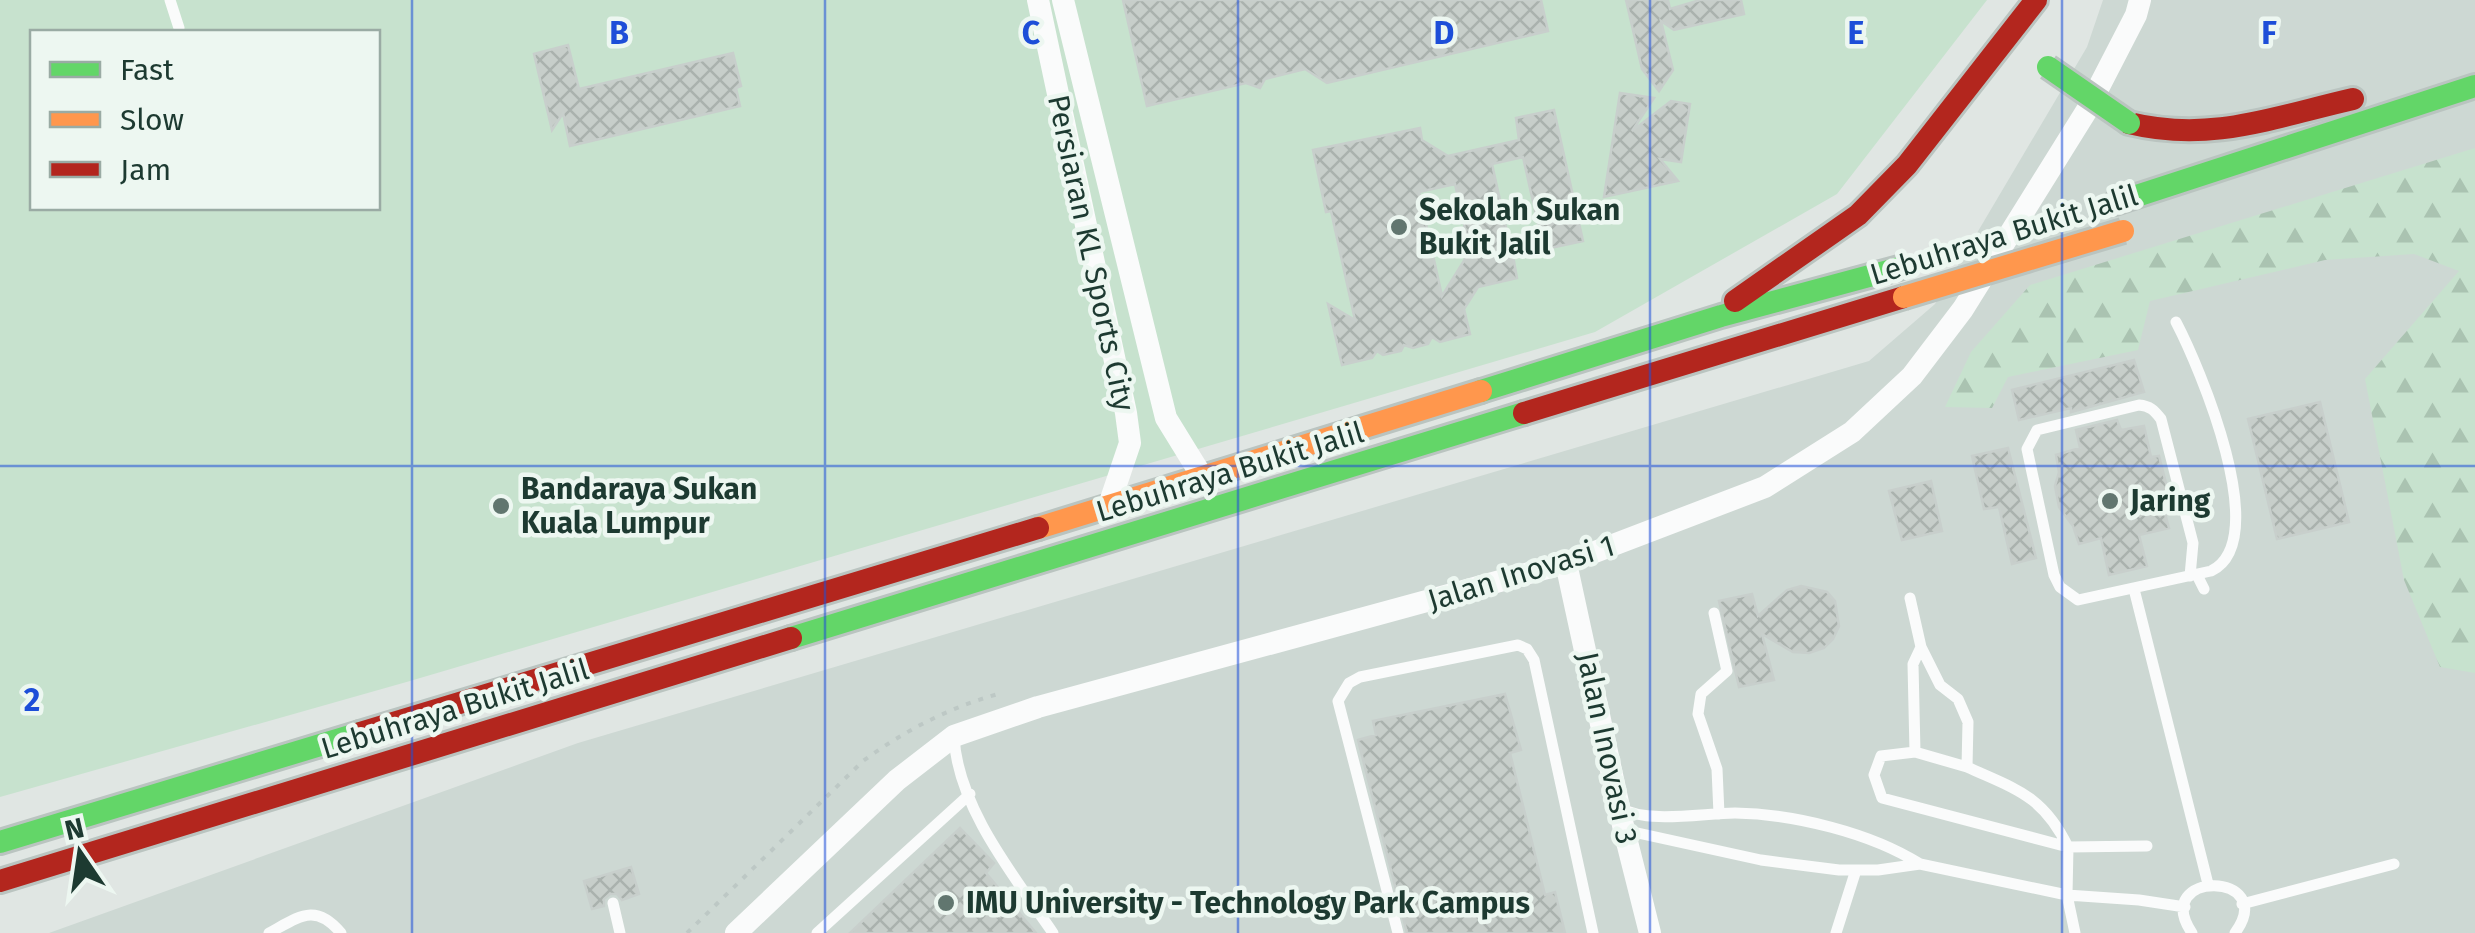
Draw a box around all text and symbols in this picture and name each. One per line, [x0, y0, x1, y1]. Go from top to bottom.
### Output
text: B [609, 14, 629, 52]
text: C [1022, 14, 1041, 52]
text: D [1434, 14, 1454, 52]
text: E [1848, 14, 1864, 52]
text: F [2261, 14, 2277, 52]
legend [30, 30, 380, 210]
text: Fast [120, 52, 174, 88]
street label: Persiaran KL Sports City [1040, 92, 1142, 415]
text: Slow [120, 102, 184, 138]
text: Jam [120, 152, 171, 188]
street label: Lebuhraya Bukit Jalil [1866, 177, 2142, 293]
place label: Sekolah Sukan Bukit Jalil [1419, 192, 1620, 262]
marker: Sekolah Sukan Bukit Jalil [1388, 216, 1410, 238]
street label: Lebuhraya Bukit Jalil [1092, 414, 1368, 530]
place label: Bandaraya Sukan Kuala Lumpur [521, 471, 757, 541]
place label: Jaring [2129, 483, 2211, 519]
marker: Jaring [2099, 490, 2121, 512]
marker: Bandaraya Sukan Kuala Lumpur [490, 495, 512, 517]
street label: Jalan Inovasi 1 [1423, 528, 1619, 618]
street label: Jalan Inovasi 3 [1569, 649, 1645, 847]
street label: Lebuhraya Bukit Jalil [317, 651, 593, 767]
text: 2 [24, 681, 40, 719]
north arrow [30, 803, 130, 903]
text: N [62, 811, 87, 847]
place label: IMU University - Technology Park Campus [966, 885, 1530, 921]
marker: IMU University - Technology Park Campus [935, 892, 957, 914]

